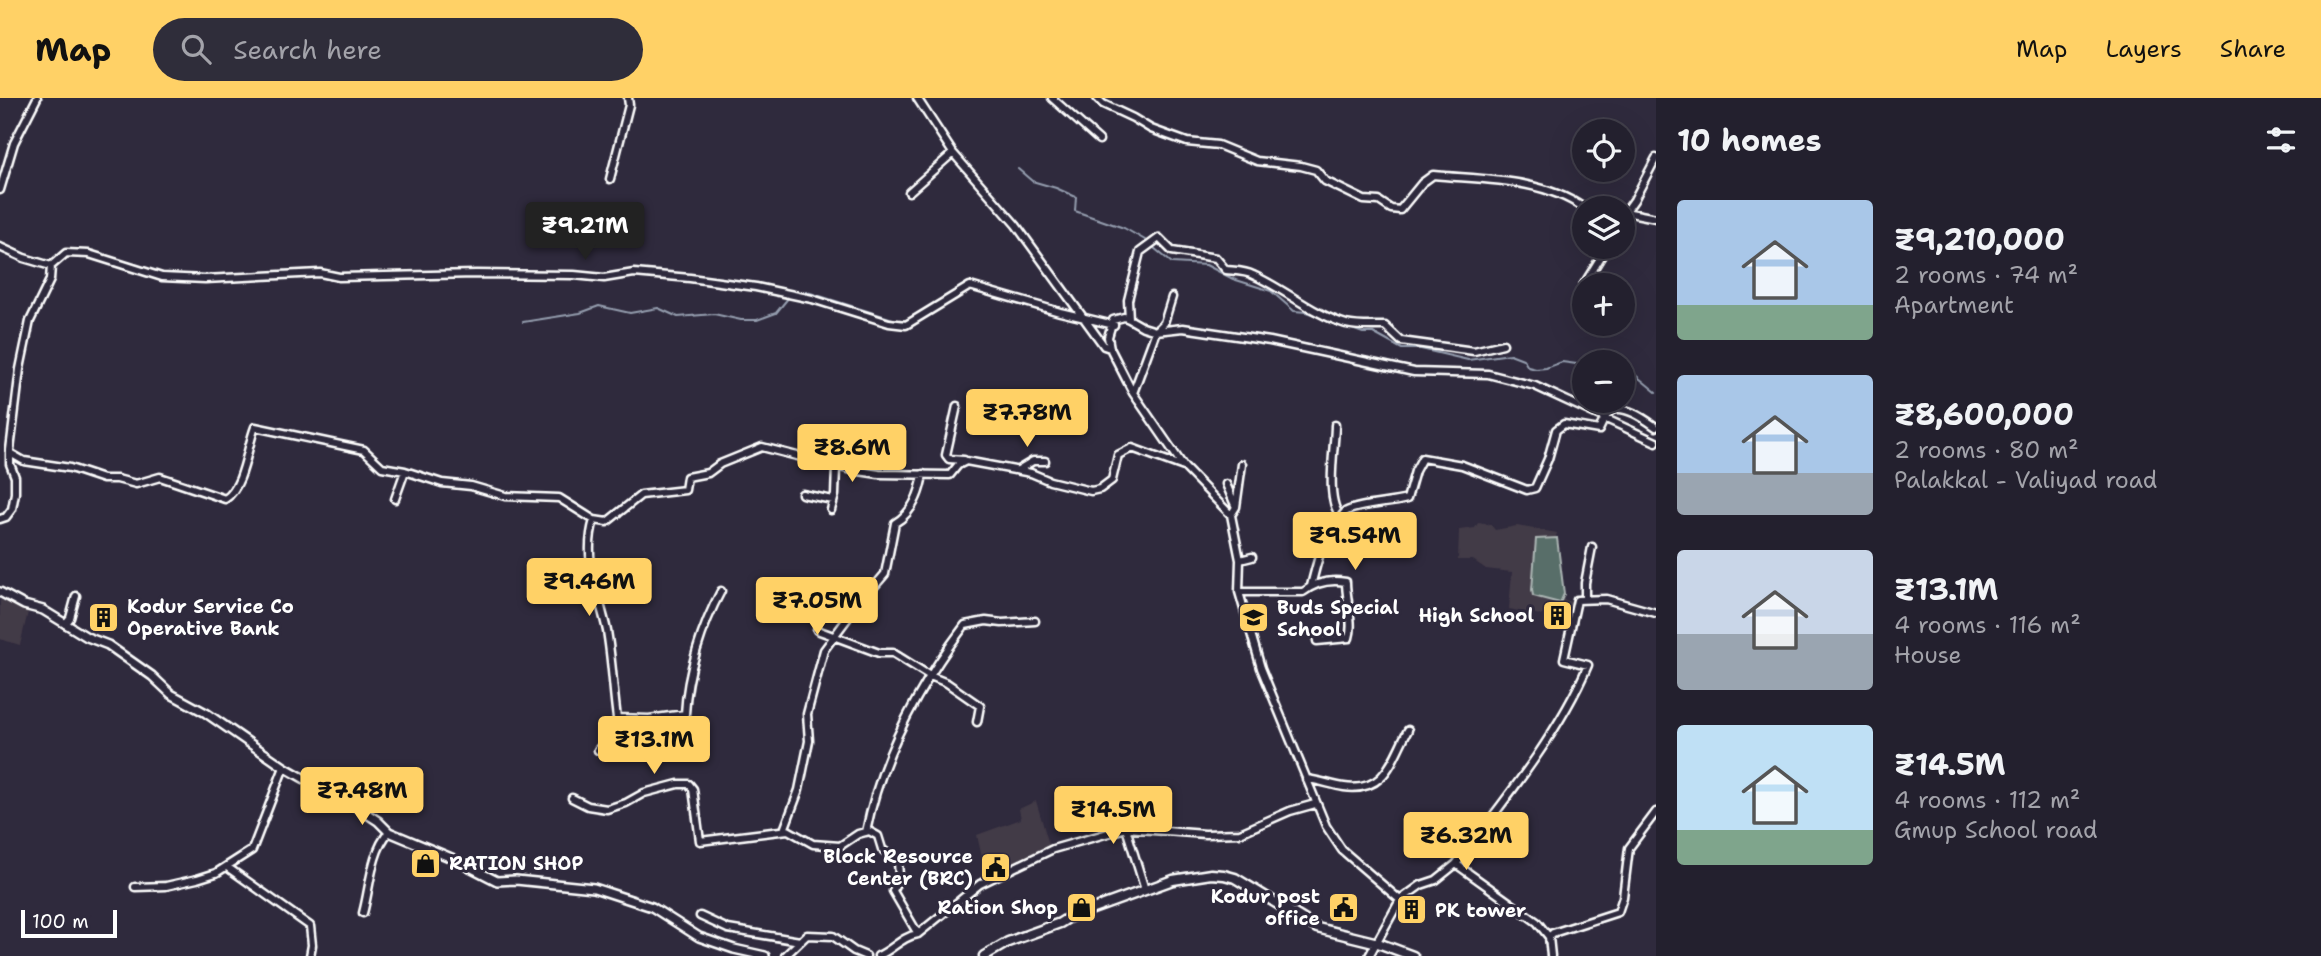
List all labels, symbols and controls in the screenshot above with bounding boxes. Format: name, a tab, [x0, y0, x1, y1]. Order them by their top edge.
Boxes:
search box	[153, 18, 643, 81]
text: Map	[35, 27, 111, 72]
icon: search	[177, 30, 215, 68]
text: Search here	[233, 32, 382, 67]
text: Map	[2016, 33, 2067, 65]
text: Layers	[2105, 33, 2182, 65]
text: Share	[2220, 33, 2286, 65]
map controls	[1572, 119, 1635, 413]
button: locate	[1572, 119, 1635, 182]
text: 10 homes	[1677, 120, 1822, 161]
icon: filters	[2262, 121, 2300, 159]
button: layers	[1572, 196, 1635, 259]
pin: ₹9.21M	[528, 202, 642, 262]
text: ₹9.21M	[541, 210, 629, 240]
text: ₹9,210,000	[1894, 219, 2065, 260]
icon: home	[1733, 228, 1817, 312]
text: 2 rooms · 74 m²	[1894, 260, 2078, 290]
button: +	[1572, 273, 1635, 336]
text: Apartment	[1894, 290, 2014, 320]
button: −	[1572, 350, 1635, 413]
pin: ₹7.78M	[970, 390, 1084, 449]
text: ₹8,600,000	[1894, 394, 2074, 435]
text: ₹7.78M	[982, 397, 1072, 427]
icon: home	[1733, 403, 1817, 487]
pin: ₹8.6M	[803, 424, 901, 484]
text: ₹8.6M	[813, 432, 891, 462]
text: 2 rooms · 80 m²	[1894, 435, 2079, 465]
text: Palakkal - Valiyad road	[1894, 465, 2157, 495]
pin: ₹9.54M	[1298, 512, 1412, 572]
text: ₹9.54M	[1309, 520, 1401, 550]
pin: ₹9.46M	[532, 559, 646, 618]
text: ₹9.46M	[543, 566, 635, 596]
text: ₹13.1M	[1894, 569, 1998, 610]
pin: ₹7.05M	[760, 578, 874, 637]
icon: home	[1733, 578, 1817, 662]
text: ₹7.05M	[772, 585, 862, 615]
place label: Kodur Service Co Operative Bank	[127, 594, 294, 641]
place label: Buds Special School	[1277, 595, 1399, 642]
building icon: High School	[1540, 598, 1574, 632]
building icon: Kodur Service Co Operative Bank	[87, 600, 121, 634]
school or university icon: Buds Special School	[1237, 601, 1271, 635]
place label: High School	[1418, 603, 1534, 628]
text: 4 rooms · 116 m²	[1894, 610, 2081, 640]
text: House	[1894, 640, 1962, 670]
pin: ₹13.1M	[597, 716, 711, 776]
text: ₹13.1M	[614, 724, 694, 754]
text: ₹14.5M	[1894, 744, 2006, 785]
icon: home	[1733, 753, 1817, 837]
pin: ₹7.48M	[305, 768, 419, 827]
text: ₹7.48M	[316, 775, 408, 805]
text: 4 rooms · 112 m²	[1894, 785, 2080, 815]
pin: ₹14.5M	[1056, 786, 1170, 846]
text: ₹14.5M	[1070, 794, 1156, 824]
pin: ₹6.32M	[1409, 812, 1523, 872]
text: Gmup School road	[1894, 815, 2098, 845]
text: ₹6.32M	[1420, 820, 1512, 850]
place label: Block Resource Center (BRC)	[823, 844, 973, 891]
shop icon: RATION SHOP	[409, 846, 443, 880]
public building icon: Block Resource Center (BRC)	[979, 850, 1013, 884]
place label: RATION SHOP	[449, 851, 583, 876]
place label: Kodur post office	[1211, 884, 1320, 931]
shop icon: Ration Shop	[1064, 890, 1098, 924]
public building icon: Kodur post office	[1326, 890, 1360, 924]
building icon: PK tower	[1395, 893, 1429, 927]
place label: Ration Shop	[938, 895, 1058, 920]
place label: PK tower	[1435, 898, 1526, 923]
scale bar	[21, 907, 117, 939]
text: 100 m	[32, 909, 89, 934]

